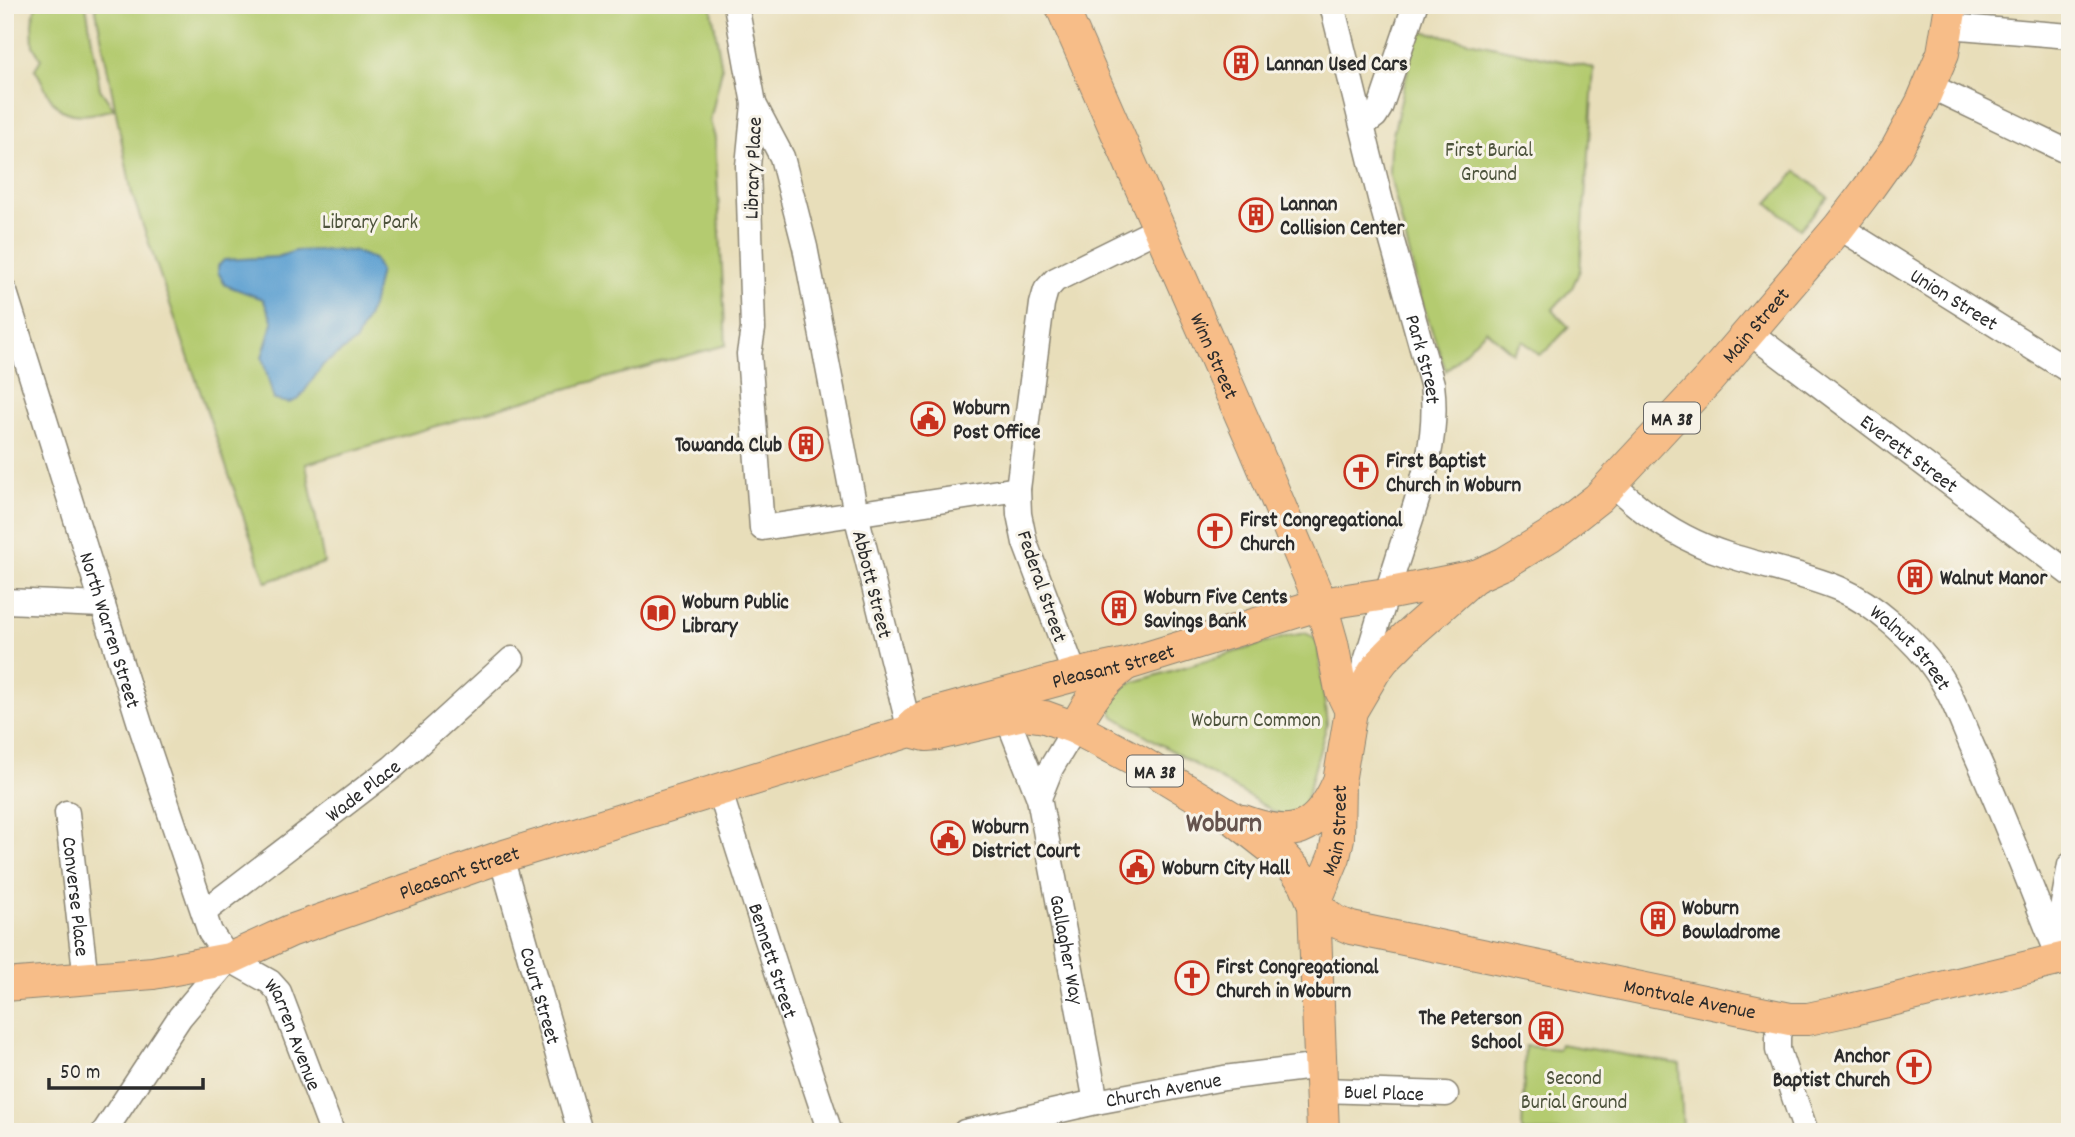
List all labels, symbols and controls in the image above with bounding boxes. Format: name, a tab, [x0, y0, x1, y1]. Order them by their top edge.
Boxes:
building icon: Lannan Used Cars	[1222, 44, 1260, 82]
place label: Lannan Used Cars	[1266, 51, 1408, 81]
street label: Library Place	[738, 116, 772, 220]
park label: First Burial Ground	[1445, 137, 1533, 191]
place label: Lannan Collision Center	[1280, 191, 1405, 245]
building icon: Lannan Collision Center	[1237, 196, 1275, 234]
park label: Library Park	[322, 209, 418, 239]
street label: Union Street	[1903, 263, 2003, 340]
street label: Main Street	[1716, 282, 1799, 371]
street label: Winn Street	[1180, 309, 1244, 405]
street label: Park Street	[1395, 312, 1446, 405]
place label: Woburn Post Office	[953, 395, 1041, 449]
public building icon: Woburn Post Office	[909, 400, 947, 438]
road number: MA 38	[1644, 402, 1700, 434]
street label: Everett Street	[1852, 409, 1963, 502]
building icon: Towanda Club	[787, 425, 825, 463]
place label: Towanda Club	[675, 432, 782, 462]
place label: First Baptist Church in Woburn	[1386, 448, 1521, 502]
church icon: First Baptist Church in Woburn	[1342, 453, 1380, 491]
place label: First Congregational Church	[1240, 507, 1404, 561]
church icon: First Congregational Church	[1196, 512, 1234, 550]
street label: Federal Street	[1007, 527, 1073, 647]
street label: Abbott Street	[842, 528, 898, 642]
street label: North Warren Street	[69, 549, 146, 713]
building icon: Walnut Manor	[1896, 558, 1934, 596]
place label: Walnut Manor	[1940, 565, 2048, 595]
place label: Woburn Five Cents Savings Bank	[1144, 584, 1288, 638]
place label: Woburn Public Library	[682, 589, 789, 643]
building icon: Woburn Five Cents Savings Bank	[1100, 589, 1138, 627]
library icon: Woburn Public Library	[639, 594, 677, 632]
street label: Walnut Street	[1862, 599, 1957, 697]
street label: Pleasant Street	[1049, 638, 1179, 699]
park label: Woburn Common	[1191, 707, 1321, 737]
street label: Wade Place	[320, 754, 409, 831]
road number: MA 38	[1127, 756, 1183, 786]
street label: Main Street	[1316, 784, 1357, 881]
district label: Woburn	[1186, 806, 1262, 846]
place label: Woburn District Court	[972, 814, 1080, 868]
public building icon: Woburn District Court	[929, 819, 967, 857]
street label: Converse Place	[52, 835, 95, 958]
street label: Pleasant Street	[396, 840, 524, 910]
public building icon: Woburn City Hall	[1118, 848, 1156, 886]
place label: Woburn City Hall	[1162, 855, 1291, 885]
street label: Gallagher Way	[1039, 892, 1090, 1008]
place label: Woburn Bowladrome	[1682, 895, 1780, 949]
street label: Bennett Street	[738, 900, 803, 1023]
building icon: Woburn Bowladrome	[1639, 900, 1677, 938]
street label: Court Street	[510, 944, 566, 1049]
place label: First Congregational Church in Woburn	[1216, 954, 1380, 1008]
church icon: First Congregational Church in Woburn	[1173, 959, 1211, 997]
street label: Warren Avenue	[256, 973, 327, 1095]
street label: Montvale Avenue	[1621, 973, 1758, 1030]
place label: The Peterson School	[1418, 1005, 1523, 1059]
building icon: The Peterson School	[1527, 1010, 1565, 1048]
place label: Anchor Baptist Church	[1773, 1043, 1891, 1097]
scale bar	[49, 1046, 203, 1090]
church icon: Anchor Baptist Church	[1895, 1048, 1933, 1086]
text: 50 m	[60, 1059, 100, 1089]
park label: Second Burial Ground	[1521, 1065, 1627, 1119]
street label: Church Avenue	[1104, 1067, 1224, 1118]
street label: Buel Place	[1343, 1079, 1424, 1111]

